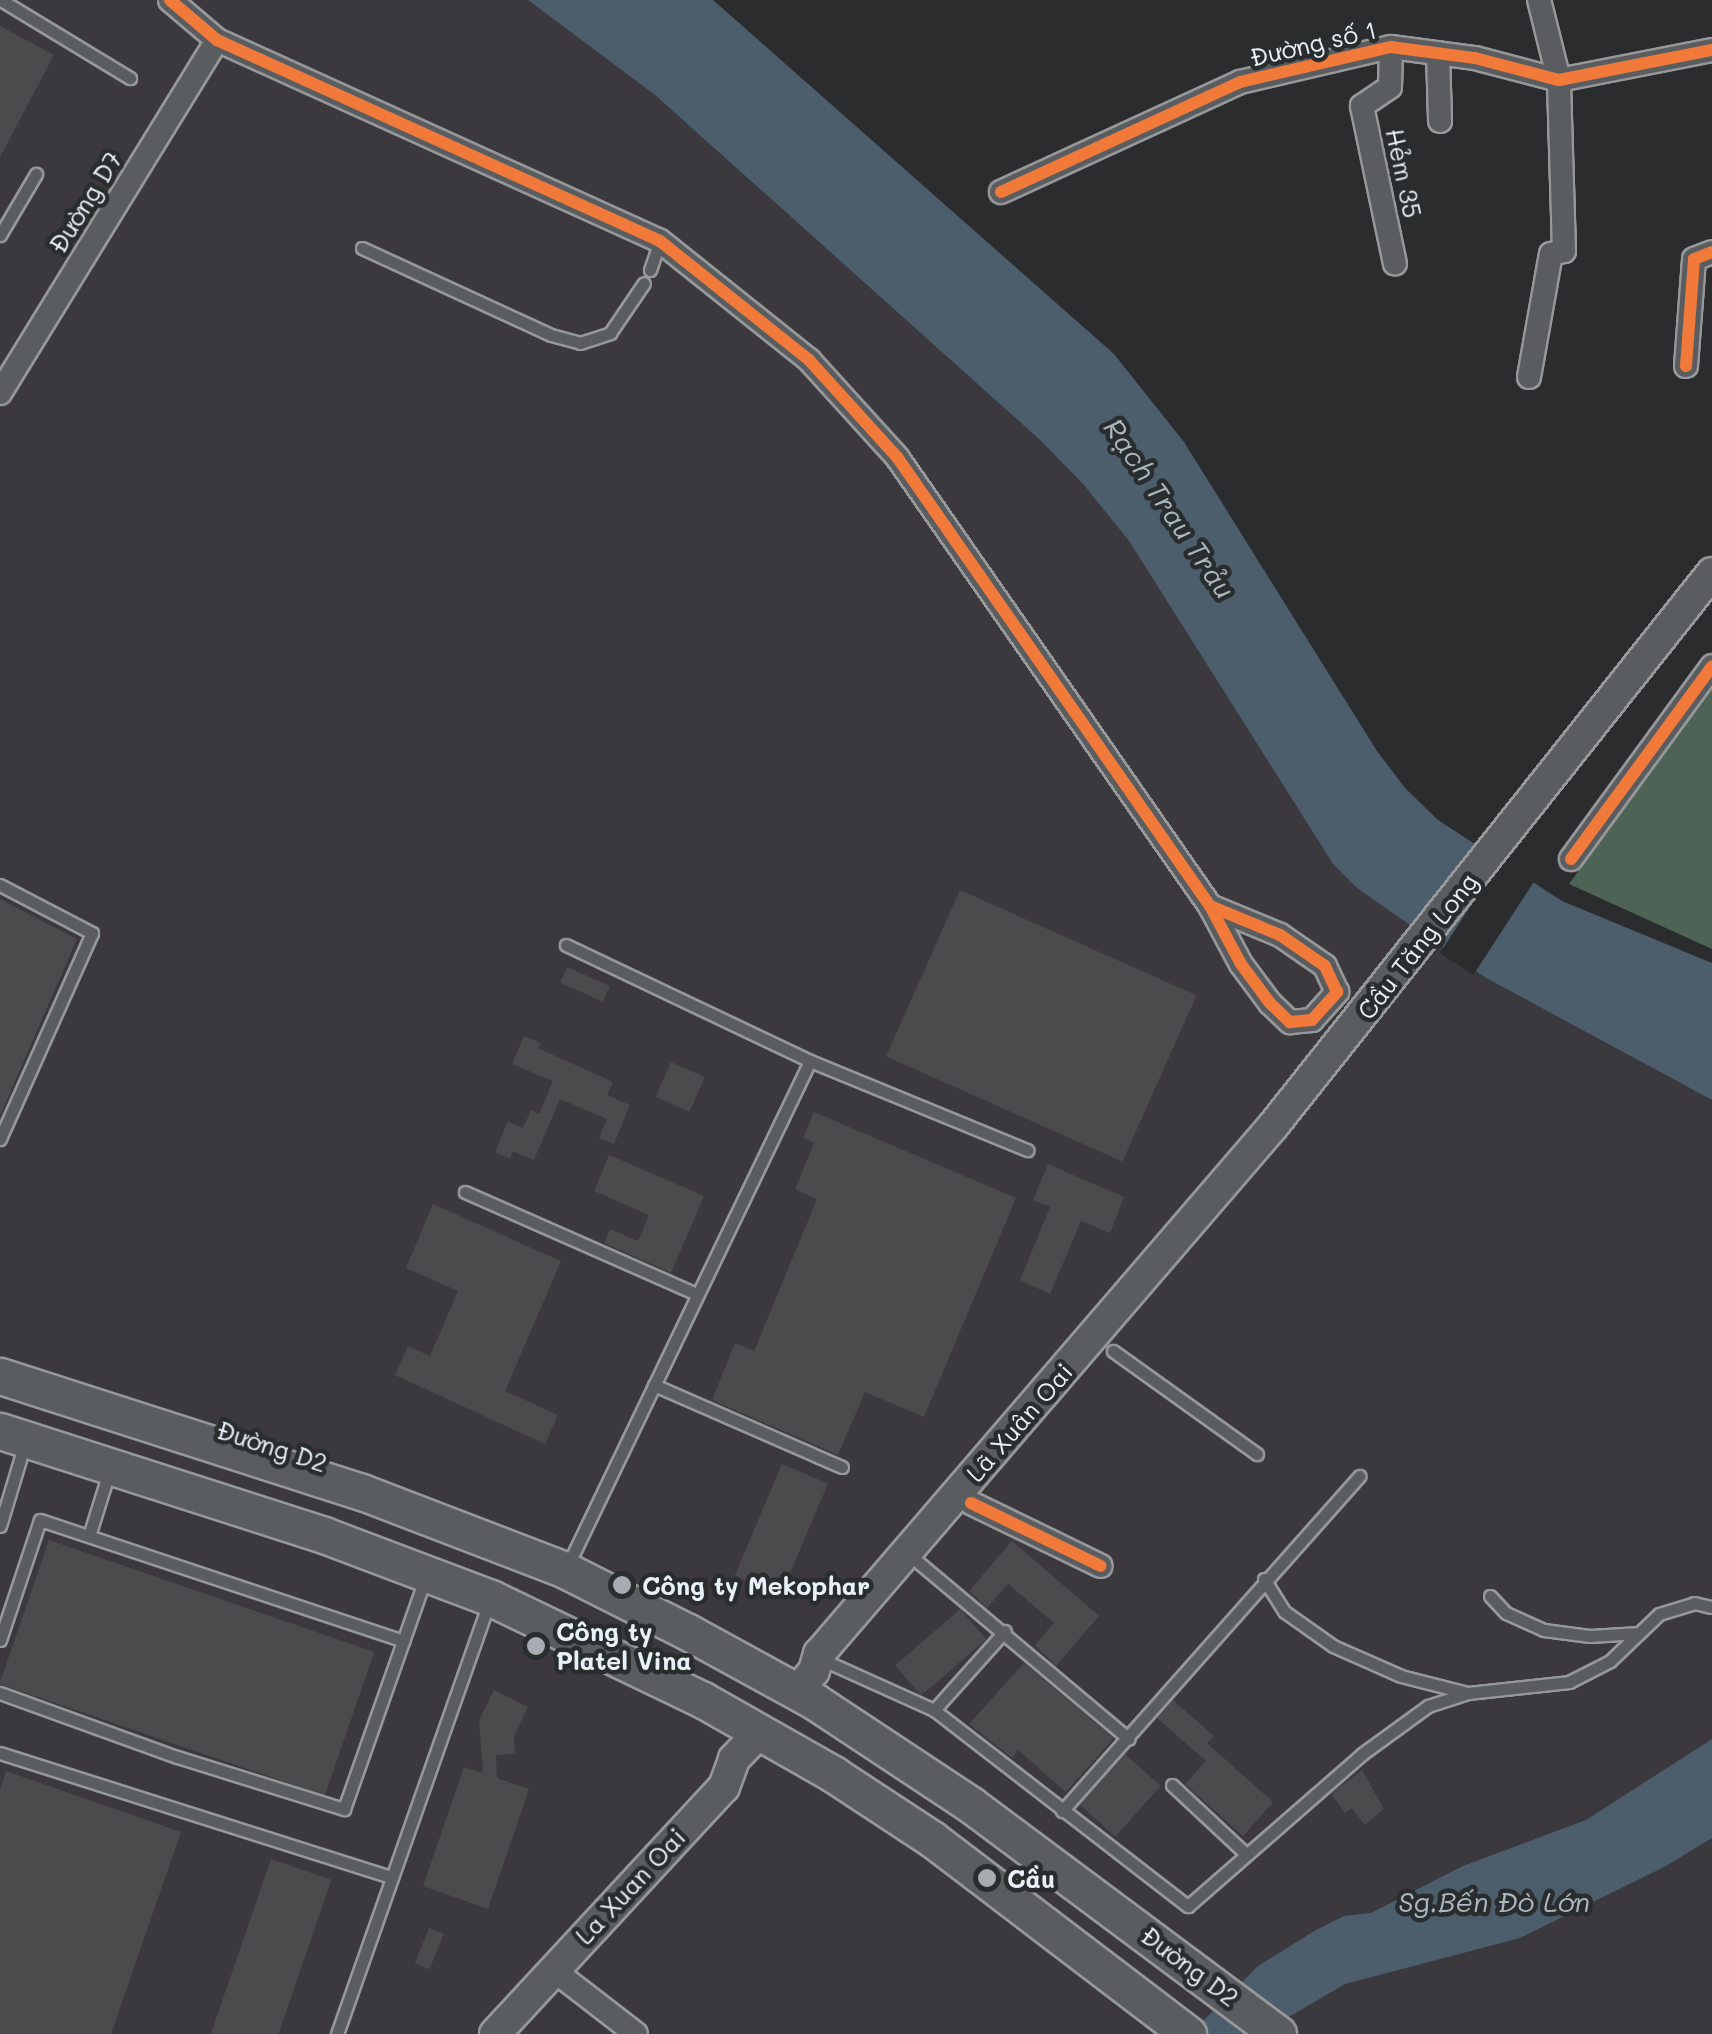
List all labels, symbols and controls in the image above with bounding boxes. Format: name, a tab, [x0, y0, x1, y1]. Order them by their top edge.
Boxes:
street label: Đường số 1	[1247, 14, 1379, 72]
street label: Hẻm 35	[1380, 126, 1428, 220]
street label: Đường D7	[42, 146, 128, 258]
water label: Rạch Trau Trảu	[1097, 411, 1243, 605]
street label: Cầu Tăng Long	[1351, 867, 1483, 1025]
street label: Lã Xuân Oai	[959, 1357, 1079, 1487]
street label: Đường D2	[213, 1414, 331, 1478]
place label: Công ty Mekophar	[642, 1570, 870, 1600]
marker: Công ty Mekophar	[611, 1574, 633, 1596]
place label: Công ty Platel Vina	[556, 1617, 692, 1676]
marker: Công ty Platel Vina	[525, 1635, 547, 1657]
street label: La Xuan Oai	[569, 1822, 691, 1950]
place label: Cầu	[1007, 1863, 1055, 1893]
marker: Cầu	[976, 1867, 998, 1889]
water label: Sg.Bến Đò Lớn	[1398, 1884, 1590, 1918]
street label: Đường D2	[1135, 1920, 1245, 2012]

